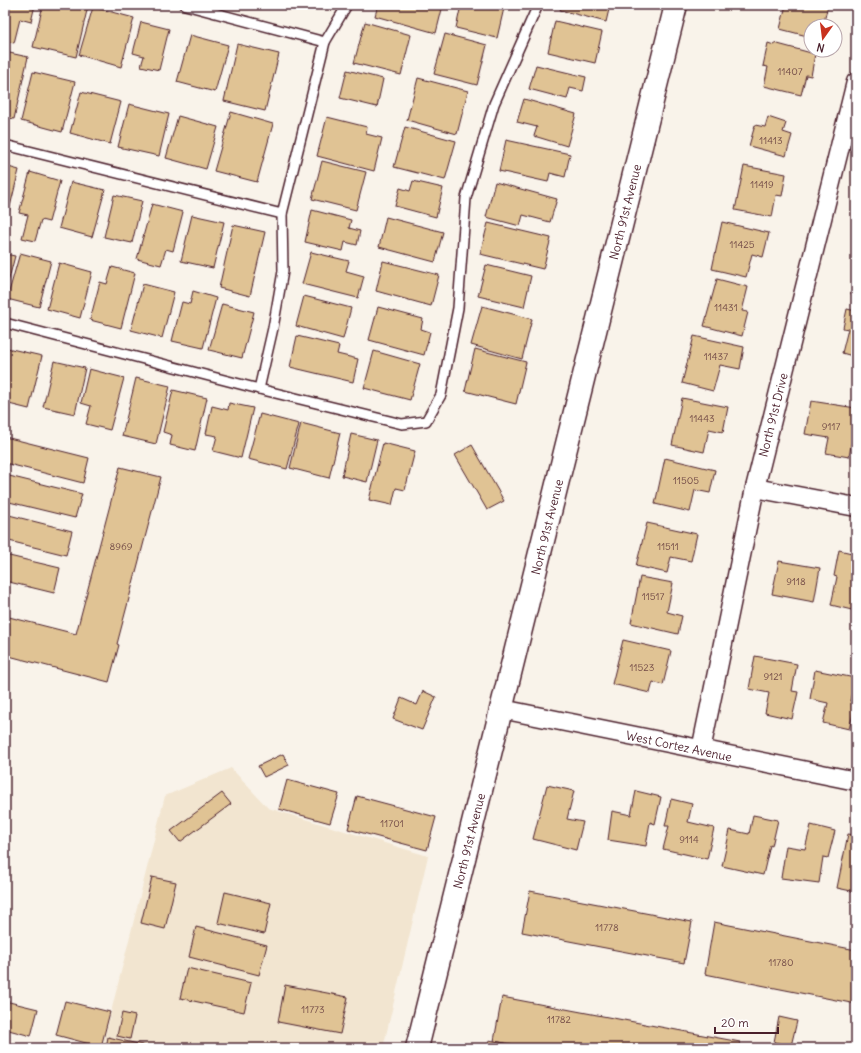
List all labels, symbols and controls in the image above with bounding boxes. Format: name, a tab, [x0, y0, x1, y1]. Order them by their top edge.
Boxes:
north arrow	[803, 18, 843, 58]
text: N	[815, 40, 826, 55]
house number: 11407	[777, 65, 803, 78]
house number: 11413	[759, 134, 783, 147]
street label: North 91st Avenue	[606, 163, 644, 261]
house number: 11419	[750, 178, 774, 191]
house number: 11425	[730, 238, 755, 251]
house number: 11431	[714, 301, 738, 314]
house number: 11437	[704, 350, 728, 363]
street label: North 91st Drive	[755, 371, 791, 459]
house number: 11443	[689, 412, 715, 425]
house number: 9117	[822, 420, 840, 433]
house number: 11505	[673, 474, 699, 487]
street label: North 91st Avenue	[528, 478, 566, 576]
house number: 8969	[109, 540, 133, 553]
house number: 11511	[657, 540, 679, 553]
house number: 9118	[786, 575, 806, 588]
house number: 11517	[642, 590, 664, 603]
house number: 11523	[630, 661, 655, 674]
house number: 9121	[763, 670, 783, 683]
street label: West Cortez Avenue	[625, 727, 733, 765]
street label: North 91st Avenue	[450, 792, 488, 890]
house number: 11701	[380, 817, 404, 830]
house number: 9114	[679, 833, 699, 846]
house number: 11778	[595, 921, 619, 934]
house number: 11780	[768, 956, 794, 969]
house number: 11773	[301, 1003, 325, 1016]
scale bar	[715, 1009, 778, 1035]
house number: 11782	[547, 1013, 572, 1026]
text: 20 m	[721, 1015, 749, 1030]

